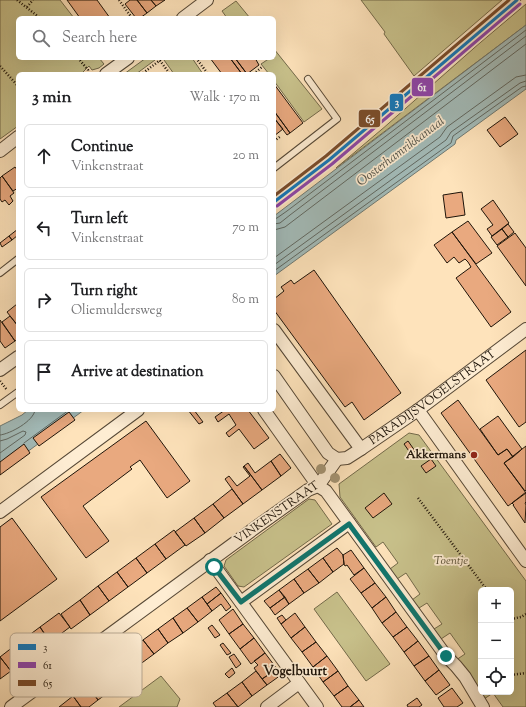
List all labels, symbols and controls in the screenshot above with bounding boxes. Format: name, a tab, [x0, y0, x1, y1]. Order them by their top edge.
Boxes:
search box	[16, 16, 276, 60]
icon: search	[30, 27, 52, 49]
text: Search here	[62, 28, 137, 49]
line badge: 61	[411, 77, 434, 97]
text: 61	[417, 80, 427, 96]
text: 3 min	[32, 86, 71, 110]
text: Walk · 170 m	[190, 89, 260, 107]
line badge: 3	[389, 93, 404, 112]
text: 3	[395, 95, 400, 111]
line badge: 65	[358, 109, 381, 128]
water label: Oosterhamrikkanaal	[353, 112, 449, 191]
text: 65	[365, 112, 375, 128]
text: Continue	[71, 137, 133, 158]
icon: ahead	[33, 145, 55, 167]
text: 20 m	[233, 147, 259, 165]
text: Vinkenstraat	[71, 158, 143, 176]
text: Turn left	[71, 209, 128, 230]
icon: left	[33, 217, 55, 239]
text: 70 m	[232, 219, 259, 237]
text: Vinkenstraat	[71, 230, 143, 248]
text: Turn right	[71, 281, 137, 302]
icon: right	[33, 289, 55, 311]
text: 80 m	[232, 291, 259, 309]
text: Oliemuldersweg	[71, 302, 162, 320]
street label: PARADIJSVOGELSTRAAT	[366, 345, 500, 450]
icon: arrive	[33, 361, 55, 383]
text: Arrive at destination	[71, 362, 204, 383]
place label: Akkermans	[405, 446, 466, 464]
marker: Akkermans	[469, 450, 479, 460]
street label: VINKENSTRAAT	[231, 477, 323, 549]
park label: Toentje	[434, 552, 468, 570]
route start	[205, 558, 223, 576]
map controls	[478, 587, 514, 695]
button: +	[478, 587, 514, 623]
button: −	[478, 623, 514, 659]
legend	[10, 633, 142, 697]
text: 3	[43, 640, 47, 656]
route end	[437, 647, 455, 665]
text: 61	[43, 658, 52, 674]
button: locate	[478, 659, 514, 695]
district label: Vogelbuurt	[263, 663, 327, 681]
text: 65	[43, 676, 52, 692]

